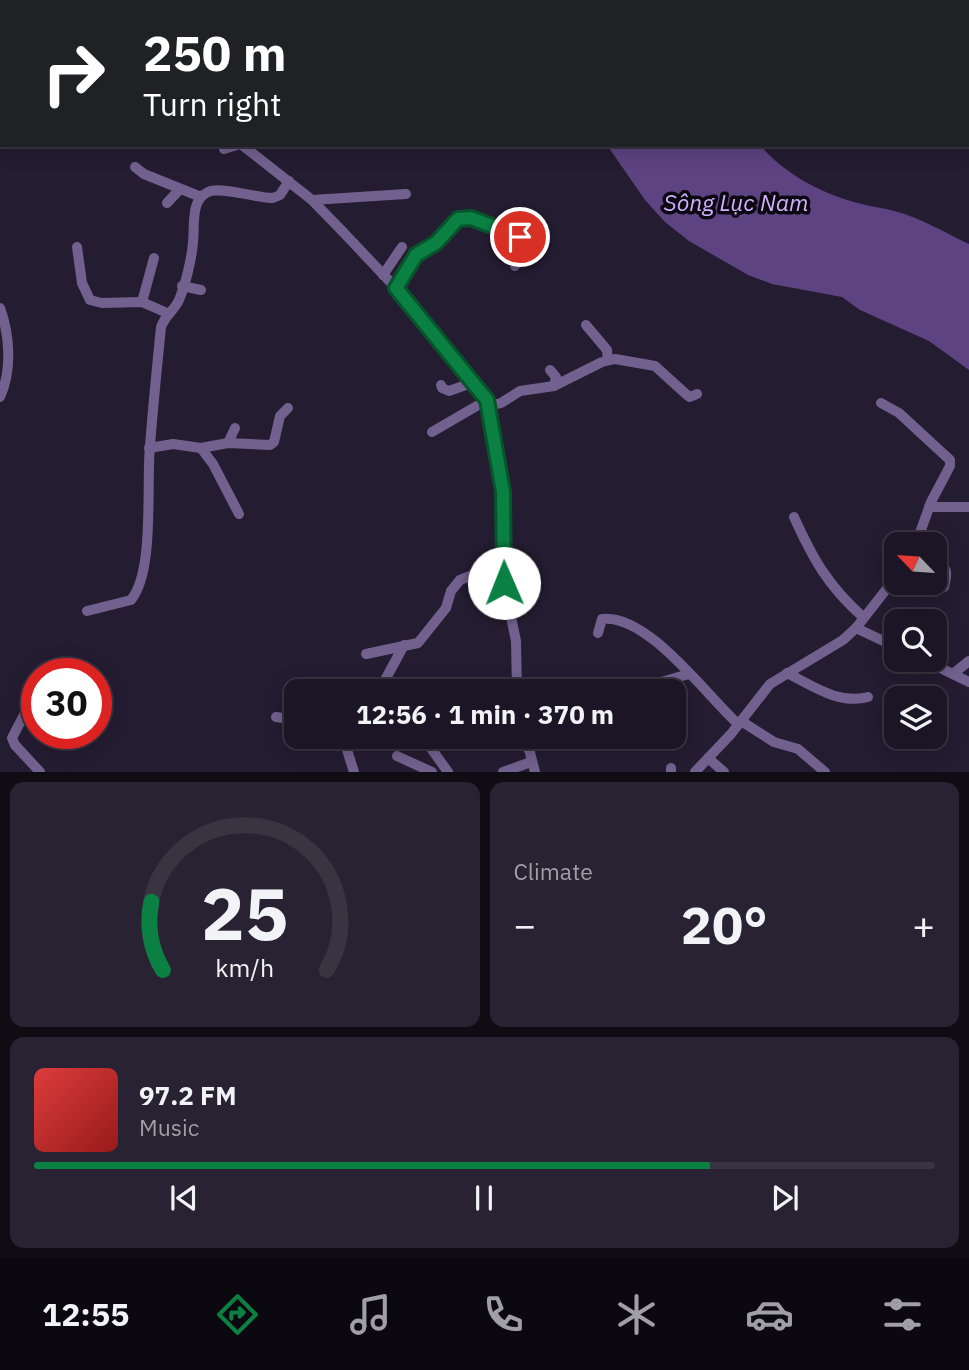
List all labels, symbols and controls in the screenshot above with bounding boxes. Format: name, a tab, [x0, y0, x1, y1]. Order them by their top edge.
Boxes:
text: 250 m	[143, 21, 287, 84]
icon: right	[28, 28, 119, 119]
text: Turn right	[143, 83, 281, 125]
water label: Sông Lục Nam	[663, 187, 809, 217]
pin	[490, 207, 550, 267]
icon: arrive	[501, 218, 539, 256]
north arrow	[884, 532, 947, 595]
map controls	[884, 532, 947, 749]
position arrow	[467, 546, 541, 620]
button: search	[884, 609, 947, 672]
speed limit sign: 30	[21, 658, 112, 749]
button: layers	[884, 686, 947, 749]
text: 12:56 · 1 min · 370 m	[356, 697, 614, 731]
text: Climate	[514, 856, 593, 886]
text: 25	[201, 866, 288, 961]
text: 20°	[681, 891, 768, 958]
text: −	[514, 900, 536, 949]
text: +	[912, 900, 935, 949]
text: km/h	[215, 951, 274, 984]
text: 97.2 FM	[139, 1078, 237, 1112]
text: Music	[139, 1112, 199, 1142]
icon: previous	[165, 1179, 203, 1217]
icon: pause	[465, 1179, 503, 1217]
icon: next	[766, 1179, 804, 1217]
icon: directions	[213, 1290, 262, 1339]
icon: music	[346, 1290, 395, 1339]
icon: phone	[479, 1290, 528, 1339]
icon: climate	[612, 1290, 661, 1339]
icon: car	[745, 1290, 794, 1339]
icon: filters	[878, 1290, 927, 1339]
text: 12:55	[42, 1293, 129, 1335]

